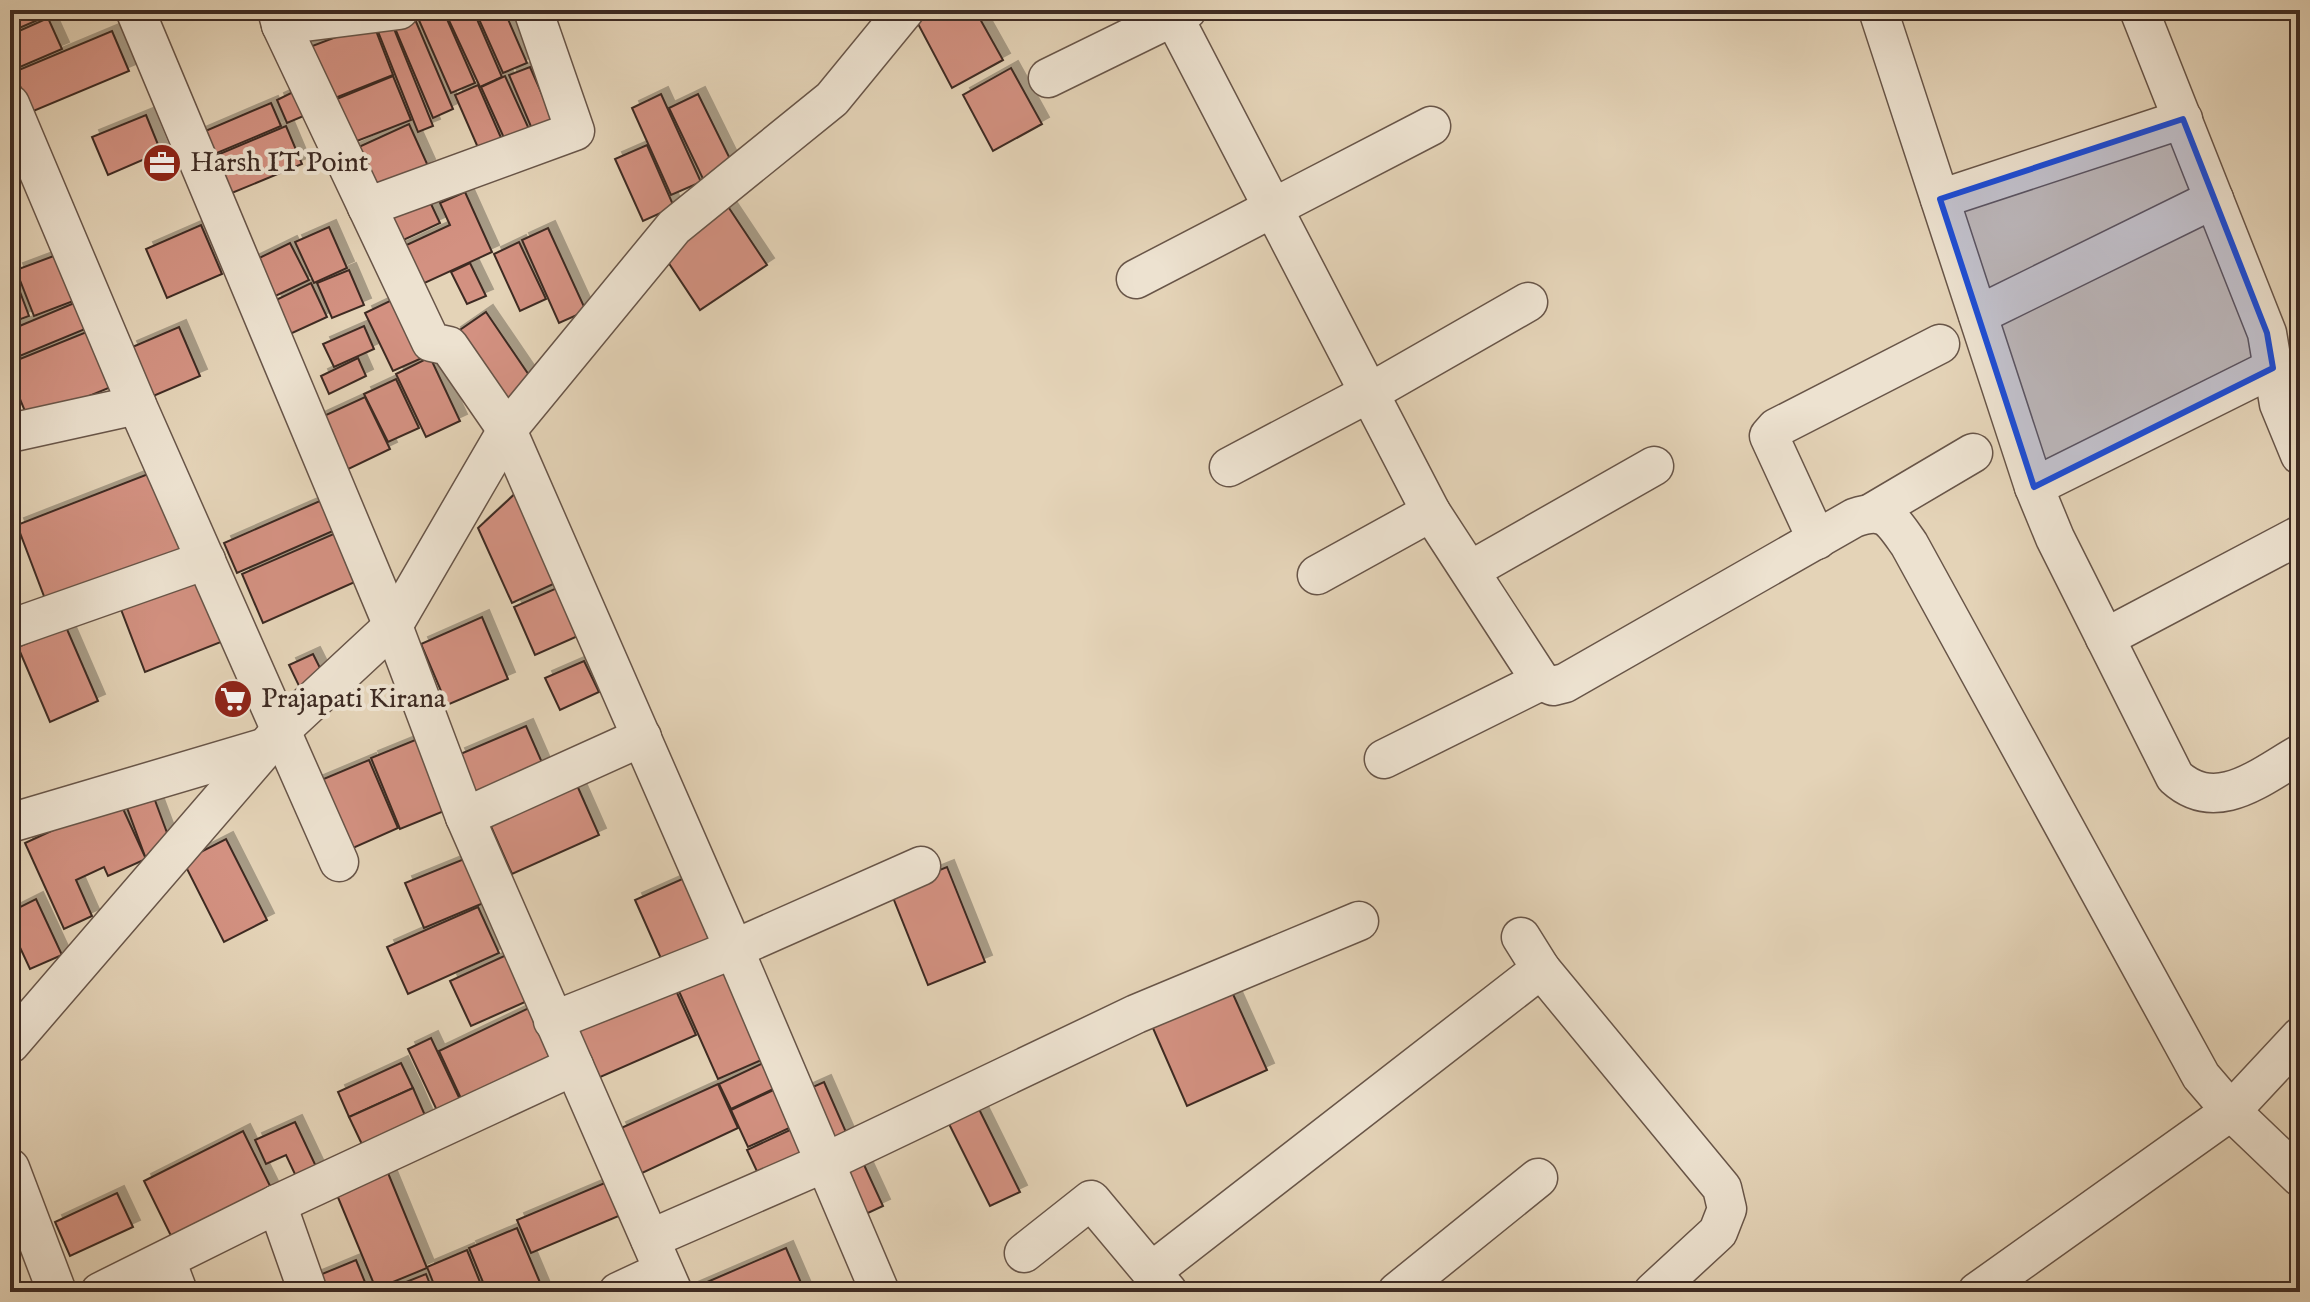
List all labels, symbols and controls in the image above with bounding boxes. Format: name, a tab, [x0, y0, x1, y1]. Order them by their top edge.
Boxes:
office icon: Harsh IT Point	[141, 142, 183, 184]
place label: Harsh IT Point	[190, 146, 369, 181]
supermarket icon: Prajapati Kirana	[212, 678, 254, 720]
place label: Prajapati Kirana	[261, 682, 447, 717]

